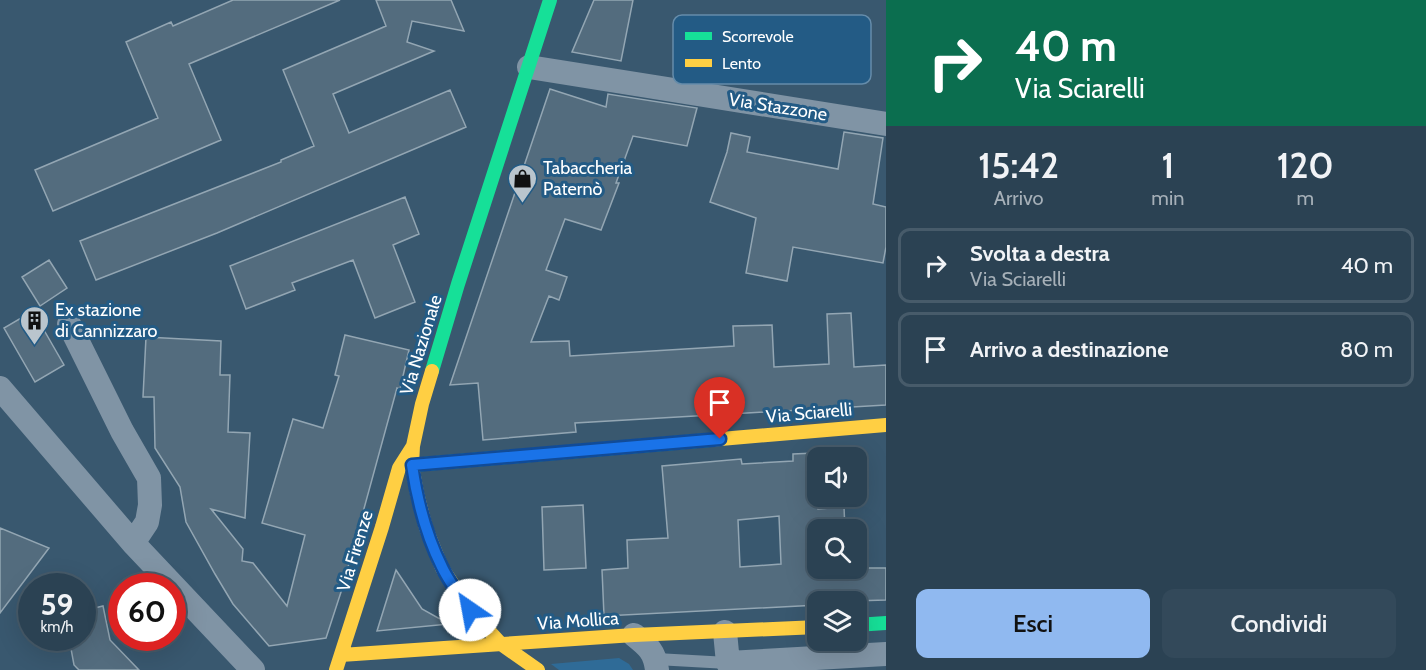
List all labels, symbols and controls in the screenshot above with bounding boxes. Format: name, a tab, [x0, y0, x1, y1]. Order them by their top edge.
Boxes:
legend	[673, 15, 871, 84]
text: 40 m	[1015, 20, 1117, 72]
icon: right	[916, 24, 994, 102]
text: Scorrevole	[722, 27, 794, 46]
text: Lento	[722, 54, 761, 73]
text: Via Sciarelli	[1015, 72, 1145, 105]
street label: Via Stazzone	[727, 88, 829, 126]
text: 15:42	[978, 143, 1059, 187]
text: 1	[1161, 143, 1174, 187]
text: 120	[1277, 143, 1334, 187]
place label: Tabaccheria Paternò	[543, 157, 632, 200]
shop icon: Tabaccheria Paternò	[506, 162, 538, 204]
text: Arrivo	[994, 186, 1044, 210]
text: min	[1151, 186, 1184, 210]
text: m	[1296, 186, 1314, 210]
text: Svolta a destra	[970, 240, 1110, 267]
icon: right	[919, 249, 952, 282]
text: 40 m	[1341, 252, 1393, 279]
text: Via Sciarelli	[970, 267, 1066, 291]
street label: Via Nazionale	[395, 292, 447, 398]
place label: Ex stazione di Cannizzaro	[55, 299, 158, 342]
building icon: Ex stazione di Cannizzaro	[18, 304, 50, 346]
icon: arrive	[919, 333, 952, 366]
text: Arrivo a destinazione	[970, 336, 1168, 363]
text: 80 m	[1340, 336, 1393, 363]
pin	[694, 377, 745, 439]
icon: arrive	[703, 386, 736, 419]
street label: Via Sciarelli	[765, 398, 853, 428]
map controls	[807, 447, 867, 651]
button: sound	[807, 447, 867, 507]
street label: Via Firenze	[332, 508, 378, 594]
button: search	[807, 519, 867, 579]
speed limit sign: 60	[108, 573, 186, 651]
position arrow	[438, 578, 502, 642]
text: 59	[41, 586, 73, 623]
button: Esci	[916, 589, 1150, 658]
button: Condividi	[1162, 589, 1396, 658]
button: layers	[807, 591, 867, 651]
street label: Via Mollica	[536, 607, 620, 635]
text: km/h	[41, 618, 73, 636]

